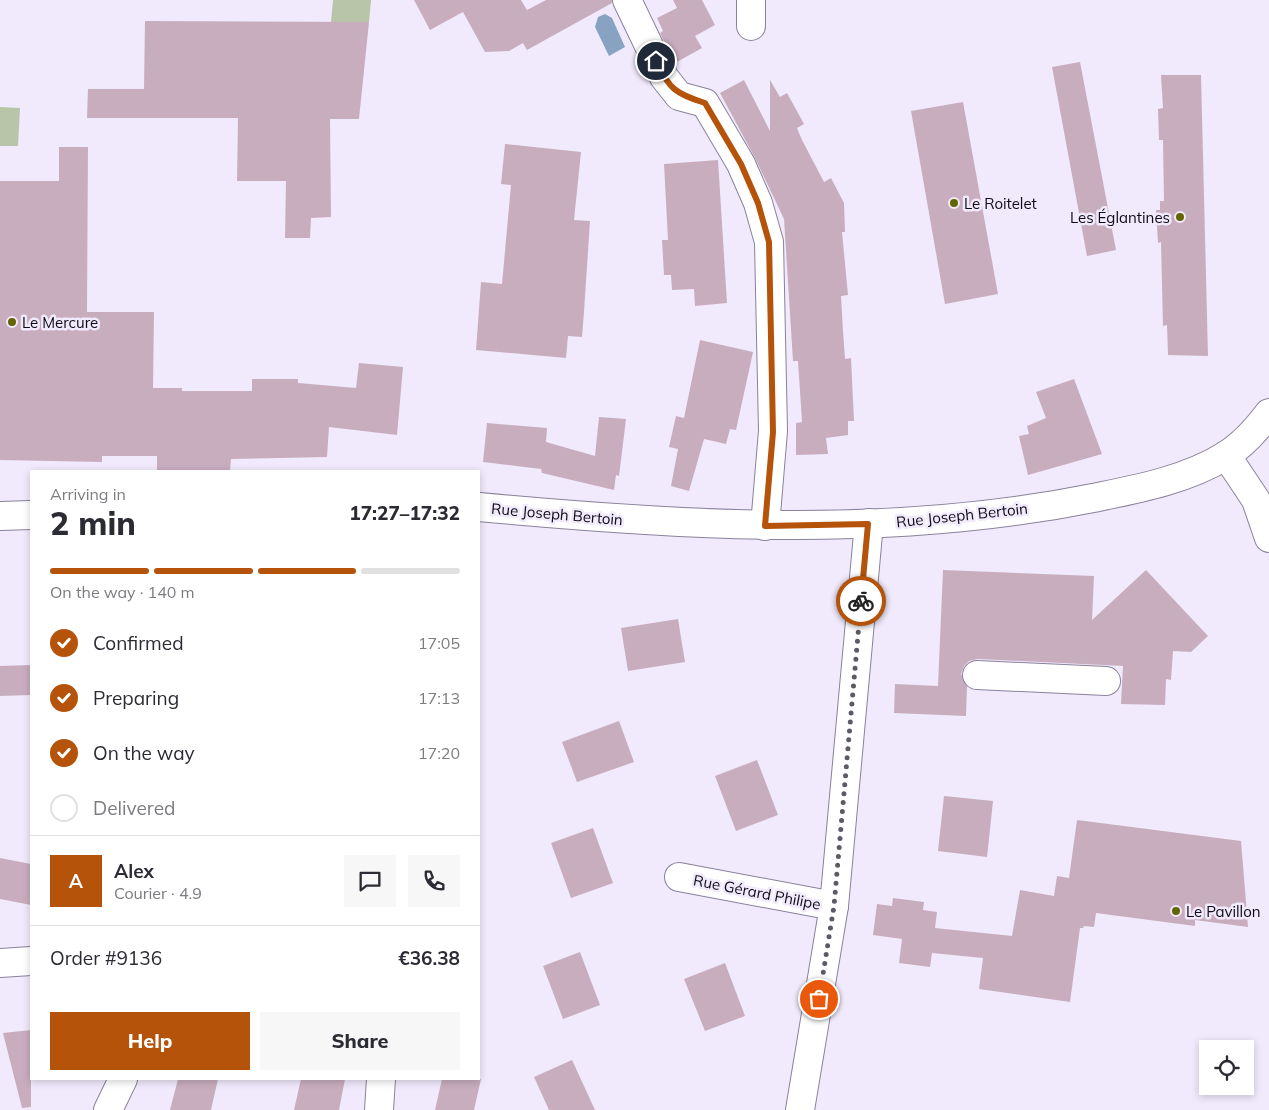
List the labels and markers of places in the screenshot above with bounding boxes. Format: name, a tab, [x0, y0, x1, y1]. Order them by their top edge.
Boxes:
pin	[635, 40, 677, 82]
place label: Le Roitelet	[964, 194, 1037, 213]
marker: Le Roitelet	[948, 197, 960, 209]
place label: Les Églantines	[1070, 208, 1170, 227]
marker: Les Églantines	[1174, 211, 1186, 223]
place label: Le Mercure	[22, 313, 98, 332]
marker: Le Mercure	[6, 316, 18, 328]
place label: Le Pavillon	[1186, 902, 1261, 921]
marker: Le Pavillon	[1170, 905, 1182, 917]
pin	[798, 978, 840, 1020]

